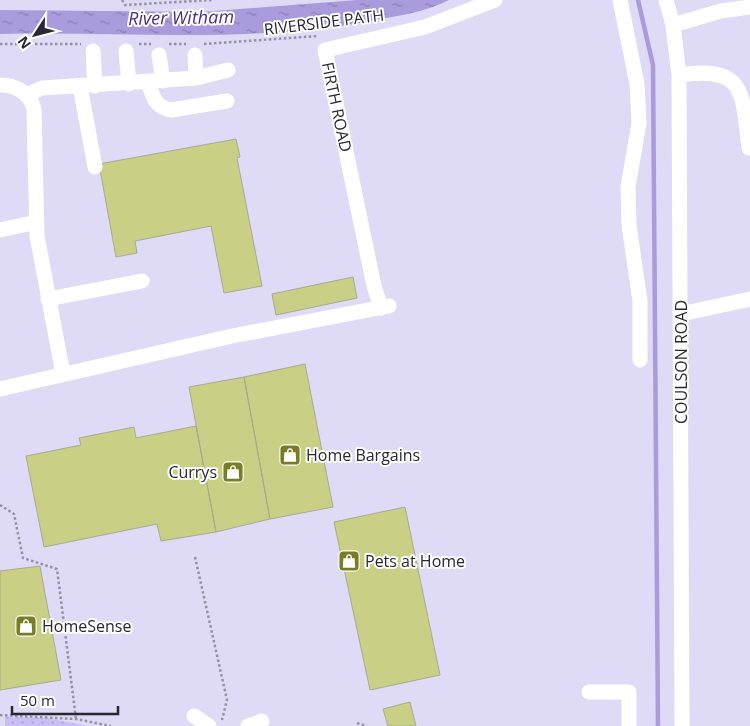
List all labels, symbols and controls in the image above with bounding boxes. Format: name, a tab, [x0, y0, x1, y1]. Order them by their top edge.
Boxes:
water label: River Witham	[128, 4, 234, 30]
street label: RIVERSIDE PATH	[263, 4, 385, 40]
north arrow	[10, 10, 60, 60]
text: N	[13, 33, 35, 53]
street label: FIRTH ROAD	[317, 60, 357, 154]
street label: COULSON ROAD	[670, 300, 692, 424]
shop icon: Home Bargains	[278, 443, 302, 467]
place label: Home Bargains	[306, 444, 420, 466]
shop icon: Currys	[221, 460, 245, 484]
place label: Currys	[168, 461, 217, 483]
shop icon: Pets at Home	[337, 549, 361, 573]
place label: Pets at Home	[365, 550, 465, 572]
shop icon: HomeSense	[14, 614, 38, 638]
place label: HomeSense	[42, 615, 131, 637]
scale bar	[12, 684, 119, 716]
text: 50 m	[20, 690, 55, 710]

